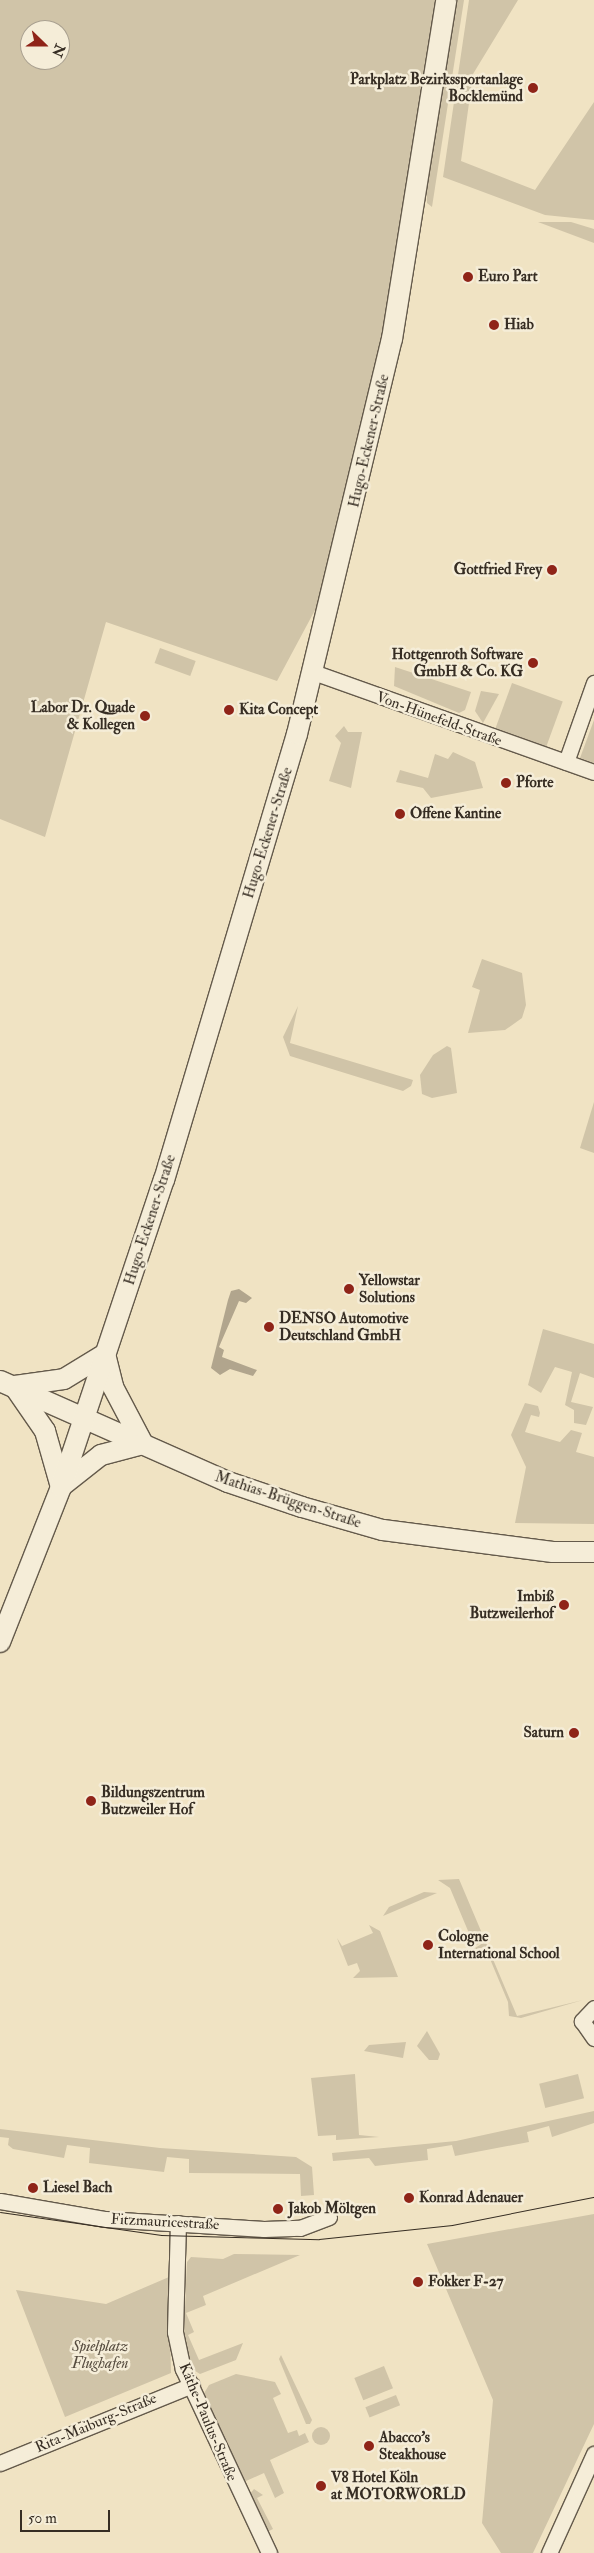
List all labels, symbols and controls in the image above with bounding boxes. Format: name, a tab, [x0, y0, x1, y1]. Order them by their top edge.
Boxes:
north arrow	[20, 20, 70, 70]
text: N	[48, 41, 69, 59]
place label: Parkplatz Bezirkssportanlage Bocklemünd	[350, 70, 523, 105]
marker: Parkplatz Bezirkssportanlage Bocklemünd	[527, 82, 539, 94]
place label: Euro Part	[478, 268, 538, 286]
marker: Euro Part	[462, 271, 474, 283]
place label: Hiab	[504, 316, 534, 334]
marker: Hiab	[488, 319, 500, 331]
street label: Hugo-Eckener-Straße	[345, 373, 393, 509]
place label: Gottfried Frey	[454, 561, 542, 579]
marker: Gottfried Frey	[546, 564, 558, 576]
place label: Hottgenroth Software GmbH & Co. KG	[391, 645, 523, 680]
marker: Hottgenroth Software GmbH & Co. KG	[527, 657, 539, 669]
street label: Von-Hünefeld-Straße	[374, 688, 504, 750]
place label: Labor Dr. Quade & Kollegen	[31, 698, 135, 733]
place label: Kita Concept	[239, 701, 318, 719]
marker: Kita Concept	[223, 704, 235, 716]
marker: Labor Dr. Quade & Kollegen	[139, 710, 151, 722]
street label: Hugo-Eckener-Straße	[239, 765, 297, 901]
place label: Pforte	[516, 774, 553, 792]
marker: Pforte	[500, 777, 512, 789]
place label: Offene Kantine	[410, 805, 501, 823]
marker: Offene Kantine	[394, 808, 406, 820]
street label: Hugo-Eckener-Straße	[120, 1152, 180, 1288]
place label: Yellowstar Solutions	[359, 1271, 420, 1306]
marker: Yellowstar Solutions	[343, 1283, 355, 1295]
place label: DENSO Automotive Deutschland GmbH	[279, 1309, 408, 1344]
marker: DENSO Automotive Deutschland GmbH	[263, 1321, 275, 1333]
street label: Mathias-Brüggen-Straße	[213, 1468, 363, 1532]
place label: Imbiß Butzweilerhof	[469, 1587, 554, 1622]
marker: Imbiß Butzweilerhof	[558, 1599, 570, 1611]
place label: Saturn	[524, 1724, 564, 1742]
marker: Saturn	[568, 1727, 580, 1739]
place label: Bildungszentrum Butzweiler Hof	[101, 1783, 205, 1818]
marker: Bildungszentrum Butzweiler Hof	[85, 1795, 97, 1807]
place label: Cologne International School	[438, 1927, 560, 1962]
marker: Cologne International School	[422, 1939, 434, 1951]
place label: Liesel Bach	[43, 2179, 112, 2197]
marker: Liesel Bach	[27, 2182, 39, 2194]
place label: Konrad Adenauer	[419, 2189, 523, 2207]
marker: Konrad Adenauer	[403, 2192, 415, 2204]
place label: Jakob Möltgen	[288, 2200, 376, 2218]
marker: Jakob Möltgen	[272, 2203, 284, 2215]
street label: Fitzmauricestraße	[110, 2210, 220, 2234]
place label: Fokker F-27	[428, 2273, 503, 2291]
marker: Fokker F-27	[412, 2276, 424, 2288]
park label: Spielplatz Flughafen	[72, 2337, 128, 2372]
street label: Käthe-Paulus-Straße	[175, 2360, 241, 2484]
street label: Rita-Maiburg-Straße	[33, 2389, 159, 2457]
place label: Abacco's Steakhouse	[379, 2428, 446, 2463]
marker: Abacco's Steakhouse	[363, 2440, 375, 2452]
place label: V8 Hotel Köln at MOTORWORLD	[331, 2468, 466, 2503]
marker: V8 Hotel Köln at MOTORWORLD	[315, 2480, 327, 2492]
scale bar	[22, 2500, 112, 2532]
text: 50 m	[28, 2509, 57, 2528]

